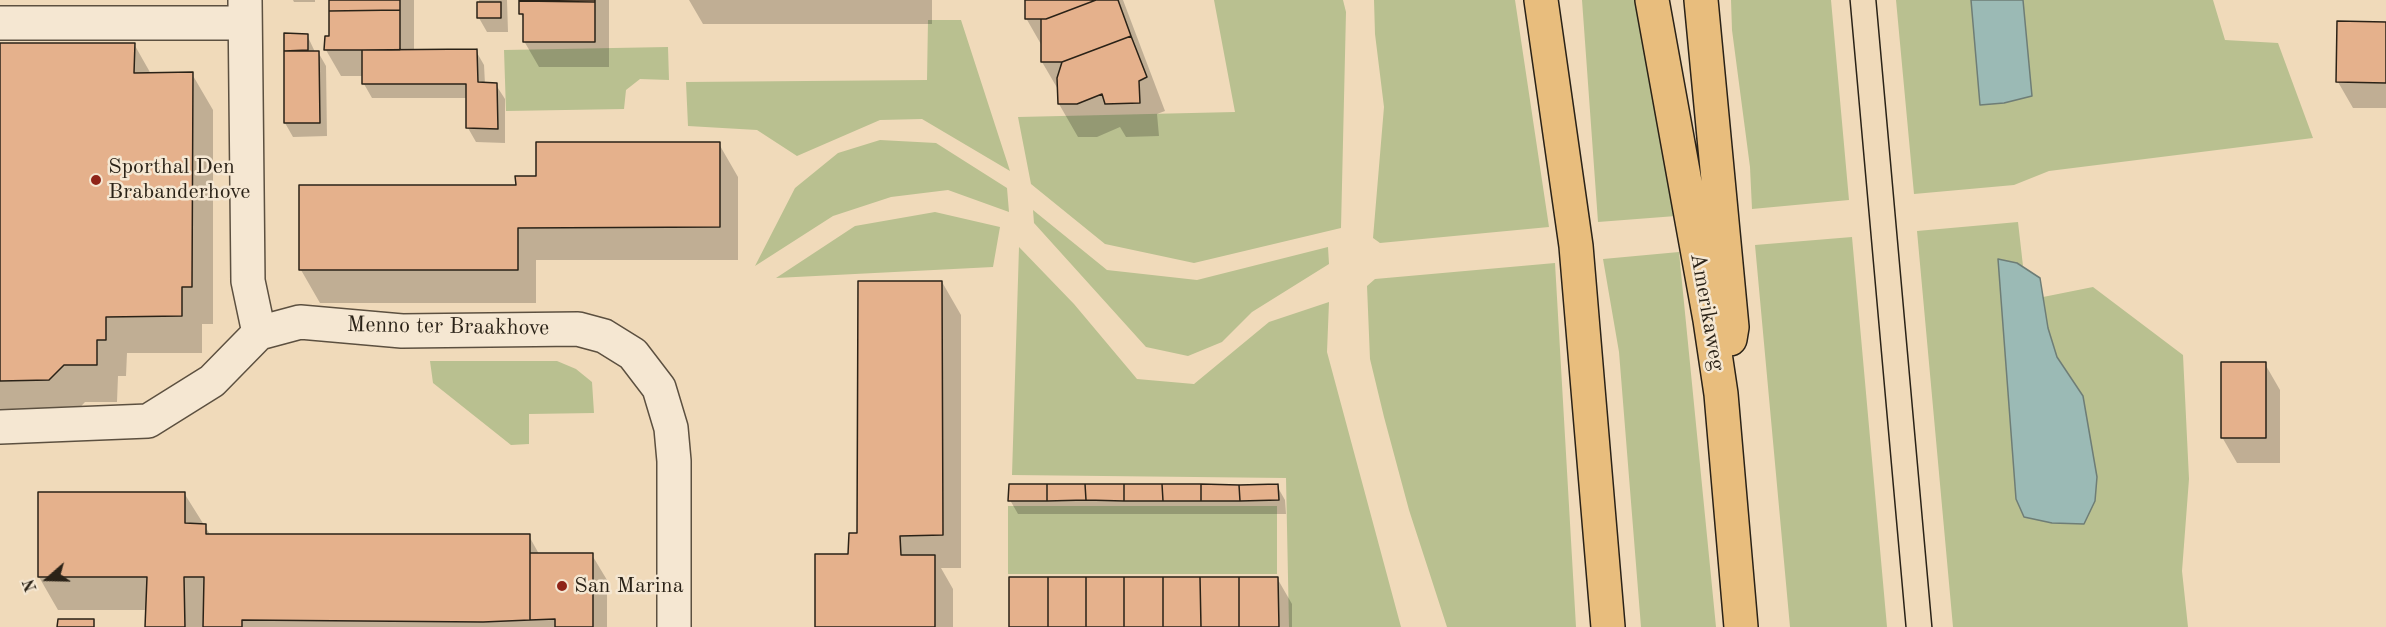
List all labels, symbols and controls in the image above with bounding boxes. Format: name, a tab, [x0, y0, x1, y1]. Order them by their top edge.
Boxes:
place label: Sporthal Den Brabanderhove	[108, 154, 250, 206]
marker: Sporthal Den Brabanderhove	[89, 173, 103, 187]
street label: Amerikaweg	[1684, 251, 1730, 373]
street label: Menno ter Braakhove	[347, 312, 549, 342]
north arrow	[18, 549, 78, 609]
place label: San Marina	[574, 573, 684, 599]
text: N	[21, 577, 41, 594]
marker: San Marina	[555, 579, 569, 593]

